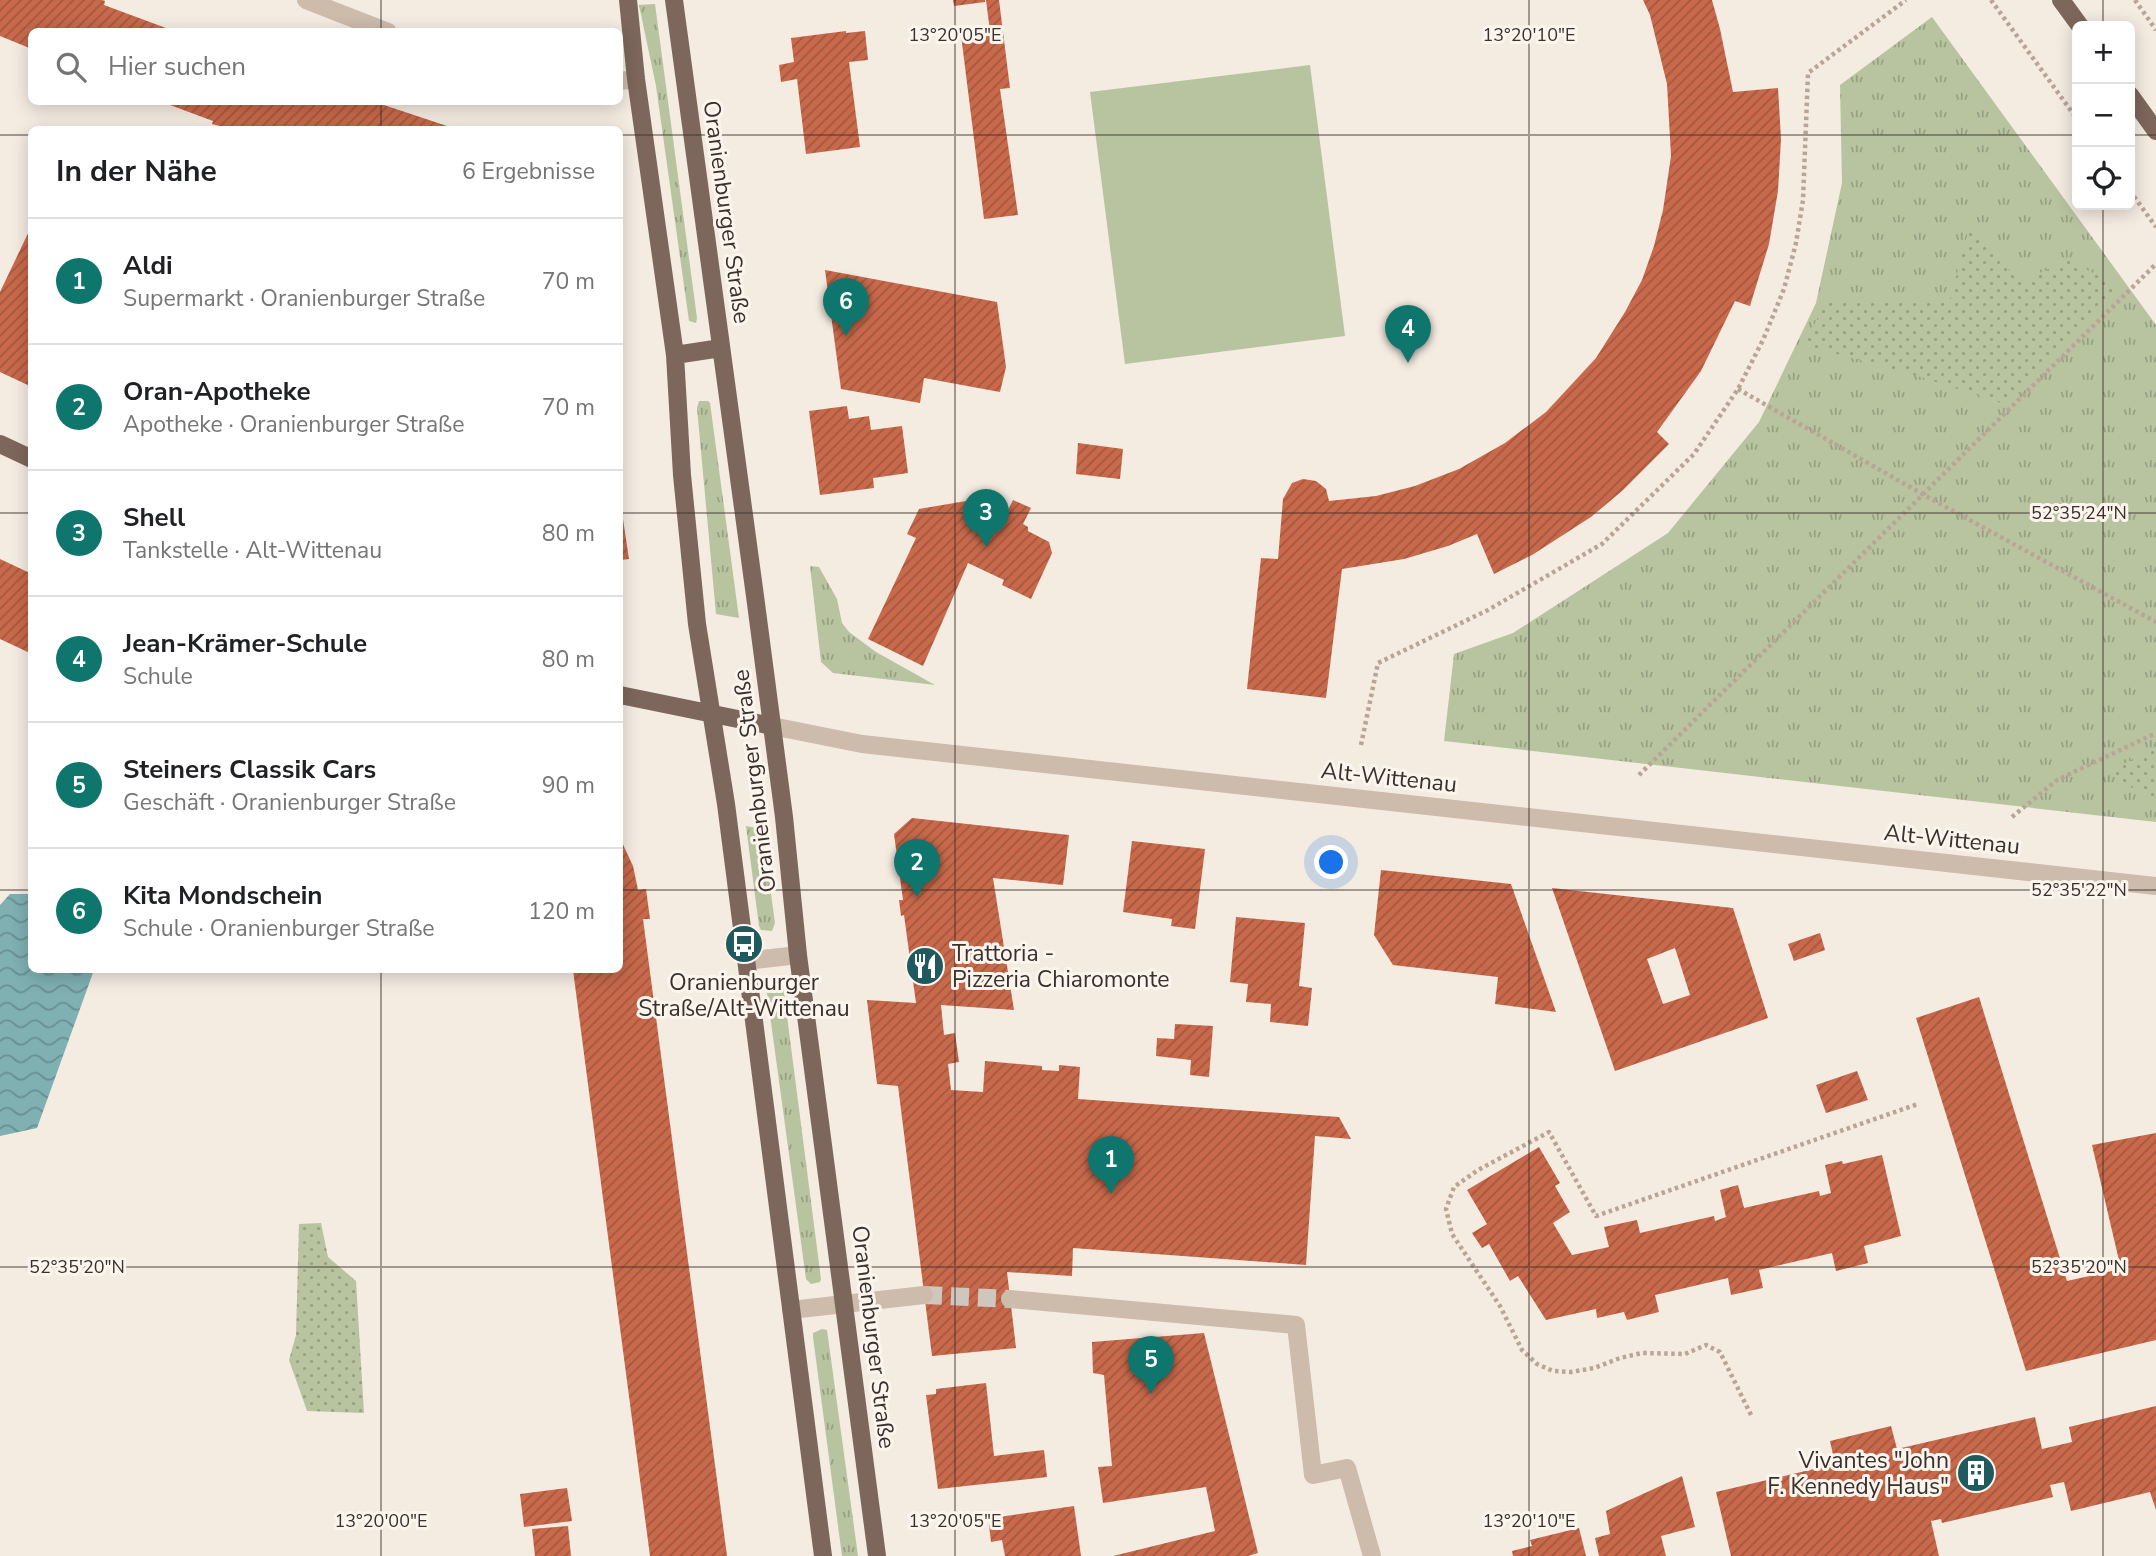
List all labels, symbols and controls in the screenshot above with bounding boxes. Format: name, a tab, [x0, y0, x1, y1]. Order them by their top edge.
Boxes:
map controls	[2072, 21, 2135, 210]
button: +	[2072, 21, 2135, 84]
text: 13°20'05"E	[909, 23, 1002, 47]
text: 13°20'10"E	[1483, 23, 1576, 47]
search box	[28, 28, 623, 105]
icon: search	[52, 48, 90, 86]
text: Hier suchen	[108, 49, 246, 84]
button: −	[2072, 84, 2135, 147]
street label: Oranienburger Straße	[696, 99, 757, 326]
button: locate	[2072, 147, 2135, 210]
text: In der Nähe	[56, 151, 217, 192]
text: 6 Ergebnisse	[462, 156, 595, 187]
text: Aldi	[123, 248, 173, 283]
text: 1	[72, 266, 86, 297]
text: 70 m	[542, 266, 595, 297]
pin: 6	[823, 278, 869, 336]
text: Supermarkt · Oranienburger Straße	[123, 283, 485, 314]
pin: 4	[1385, 305, 1431, 363]
text: Oran-Apotheke	[123, 374, 311, 409]
text: 2	[72, 392, 86, 423]
text: 70 m	[542, 392, 595, 423]
text: Apotheke · Oranienburger Straße	[123, 409, 464, 440]
pin: 3	[963, 489, 1009, 547]
text: Shell	[123, 500, 185, 535]
text: 52°35'24"N	[2031, 501, 2127, 525]
text: 3	[72, 518, 86, 549]
text: 80 m	[542, 518, 595, 549]
text: Tankstelle · Alt-Wittenau	[123, 535, 382, 566]
text: Jean-Krämer-Schule	[123, 626, 367, 661]
text: 4	[72, 644, 86, 675]
text: 80 m	[542, 644, 595, 675]
text: Schule	[123, 661, 193, 692]
street label: Oranienburger Straße	[725, 668, 784, 894]
text: Steiners Classik Cars	[123, 752, 376, 787]
street label: Alt-Wittenau	[1319, 755, 1458, 800]
text: 5	[72, 770, 86, 801]
text: 90 m	[542, 770, 595, 801]
text: Geschäft · Oranienburger Straße	[123, 787, 456, 818]
street label: Alt-Wittenau	[1882, 817, 2021, 862]
pin: 2	[894, 839, 940, 897]
your location	[1314, 845, 1348, 879]
text: Kita Mondschein	[123, 878, 323, 913]
text: 52°35'22"N	[2031, 878, 2127, 902]
text: 6	[72, 896, 86, 927]
text: 120 m	[528, 896, 595, 927]
text: Schule · Oranienburger Straße	[123, 913, 435, 944]
bus stop icon: Oranienburger Straße/Alt-Wittenau	[723, 923, 765, 965]
place label: Trattoria - Pizzeria Chiaromonte	[952, 938, 1170, 995]
restaurant icon: Trattoria - Pizzeria Chiaromonte	[904, 945, 946, 987]
place label: Oranienburger Straße/Alt-Wittenau	[638, 967, 850, 1024]
pin: 1	[1088, 1136, 1134, 1194]
street label: Oranienburger Straße	[844, 1224, 903, 1450]
text: 52°35'20"N	[29, 1255, 125, 1279]
text: 52°35'20"N	[2031, 1255, 2127, 1279]
pin: 5	[1128, 1336, 1174, 1394]
place label: Vivantes "John F. Kennedy Haus"	[1767, 1445, 1949, 1502]
building icon: Vivantes "John F. Kennedy Haus"	[1955, 1452, 1997, 1494]
text: 13°20'00"E	[335, 1509, 428, 1533]
text: 13°20'05"E	[909, 1509, 1002, 1533]
text: 13°20'10"E	[1483, 1509, 1576, 1533]

